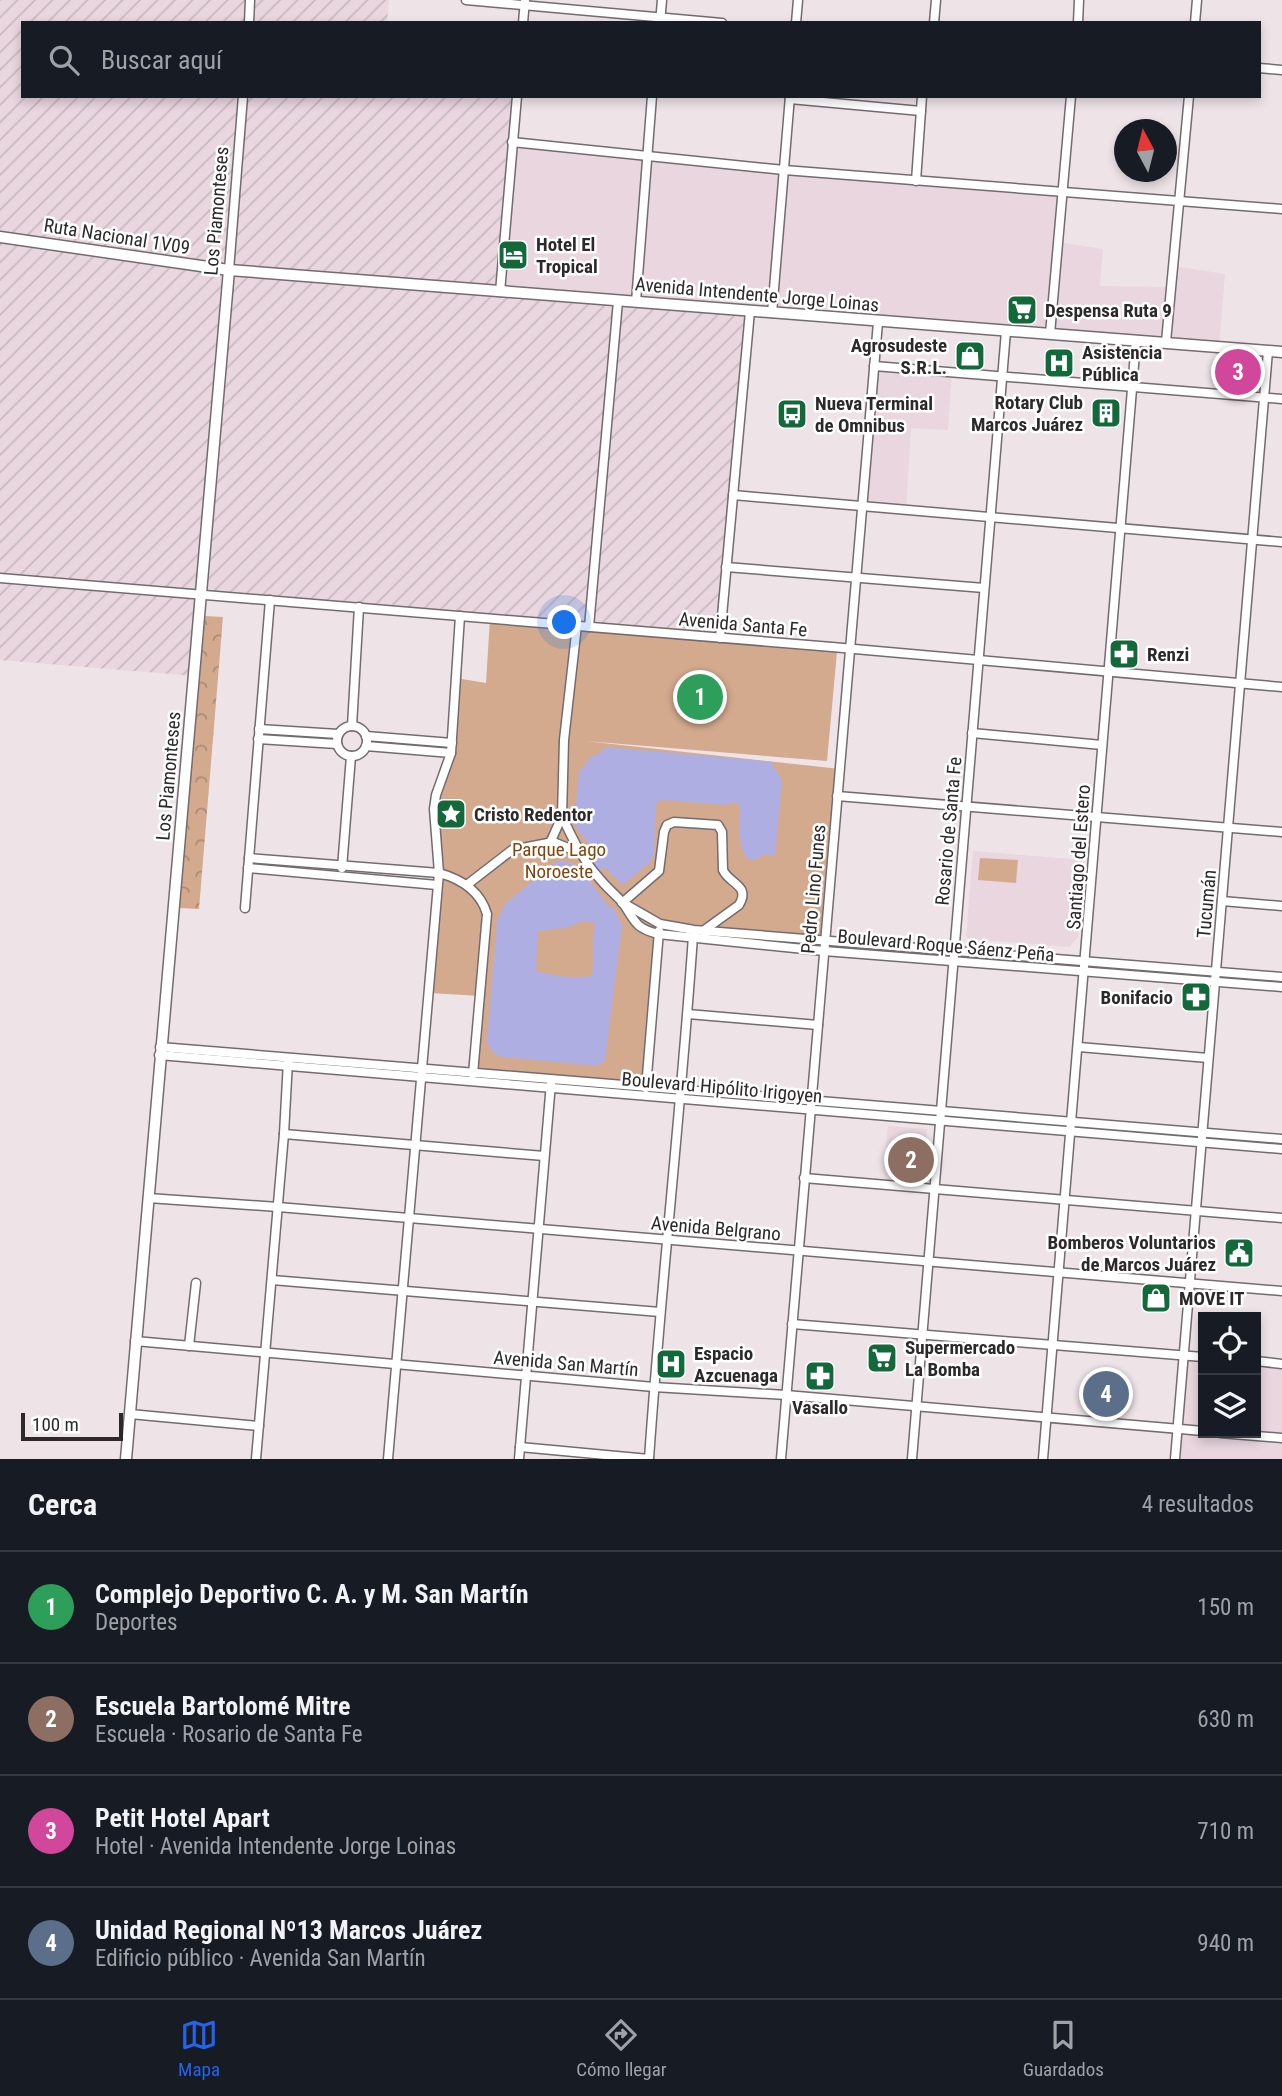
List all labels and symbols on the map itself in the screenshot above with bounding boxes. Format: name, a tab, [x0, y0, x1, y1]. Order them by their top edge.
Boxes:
north arrow	[1114, 119, 1177, 182]
street label: Los Piamonteses	[199, 146, 234, 277]
street label: Ruta Nacional 1V09	[42, 214, 192, 259]
place label: Hotel El Tropical	[536, 233, 598, 278]
hotel icon: Hotel El Tropical	[496, 238, 530, 272]
street label: Avenida Intendente Jorge Loinas	[634, 272, 880, 317]
supermarket icon: Despensa Ruta 9	[1005, 293, 1039, 327]
place label: Despensa Ruta 9	[1045, 299, 1172, 322]
place label: Agrosudeste S.R.L.	[851, 334, 947, 379]
shop icon: Agrosudeste S.R.L.	[953, 339, 987, 373]
place label: Asistencia Pública	[1082, 341, 1162, 386]
hospital icon: Asistencia Pública	[1042, 346, 1076, 380]
pin: 3	[1215, 346, 1261, 398]
place label: Rotary Club Marcos Juárez	[971, 391, 1083, 436]
place label: Nueva Terminal de Omnibus	[815, 392, 933, 437]
building icon: Rotary Club Marcos Juárez	[1089, 396, 1123, 430]
bus stop icon: Nueva Terminal de Omnibus	[775, 397, 809, 431]
your location	[547, 605, 581, 639]
street label: Avenida Santa Fe	[678, 607, 808, 642]
pharmacy icon: Renzi	[1107, 637, 1141, 671]
place label: Renzi	[1147, 643, 1189, 666]
pin: 1	[677, 671, 723, 723]
street label: Los Piamonteses	[151, 711, 186, 842]
street label: Rosario de Santa Fe	[931, 756, 966, 906]
street label: Santiago del Estero	[1062, 784, 1095, 930]
place icon: Cristo Redentor	[434, 797, 468, 831]
place label: Cristo Redentor	[474, 803, 593, 826]
street label: Pedro Lino Funes	[796, 823, 831, 955]
park label: Parque Lago Noroeste	[512, 838, 606, 883]
street label: Tucumán	[1192, 869, 1221, 939]
street label: Boulevard Roque Sáenz Peña	[837, 925, 1055, 966]
pharmacy icon: Bonifacio	[1179, 980, 1213, 1014]
place label: Bonifacio	[1101, 986, 1173, 1009]
street label: Boulevard Hipólito Irigoyen	[621, 1067, 823, 1108]
pin: 2	[888, 1134, 934, 1186]
street label: Avenida Belgrano	[650, 1211, 782, 1246]
place label: Bomberos Voluntarios de Marcos Juárez	[1047, 1231, 1216, 1276]
public building icon: Bomberos Voluntarios de Marcos Juárez	[1222, 1236, 1256, 1270]
shop icon: MOVE IT	[1139, 1281, 1173, 1315]
place label: MOVE IT	[1179, 1287, 1245, 1310]
place label: Supermercado La Bomba	[905, 1336, 1015, 1381]
supermarket icon: Supermercado La Bomba	[865, 1341, 899, 1375]
place label: Espacio Azcuenaga	[694, 1342, 778, 1387]
street label: Avenida San Martín	[493, 1346, 639, 1381]
hospital icon: Espacio Azcuenaga	[654, 1347, 688, 1381]
pharmacy icon: Vasallo	[803, 1359, 837, 1393]
pin: 4	[1083, 1368, 1129, 1420]
place label: Vasallo	[792, 1396, 848, 1419]
scale bar	[21, 1410, 122, 1442]

